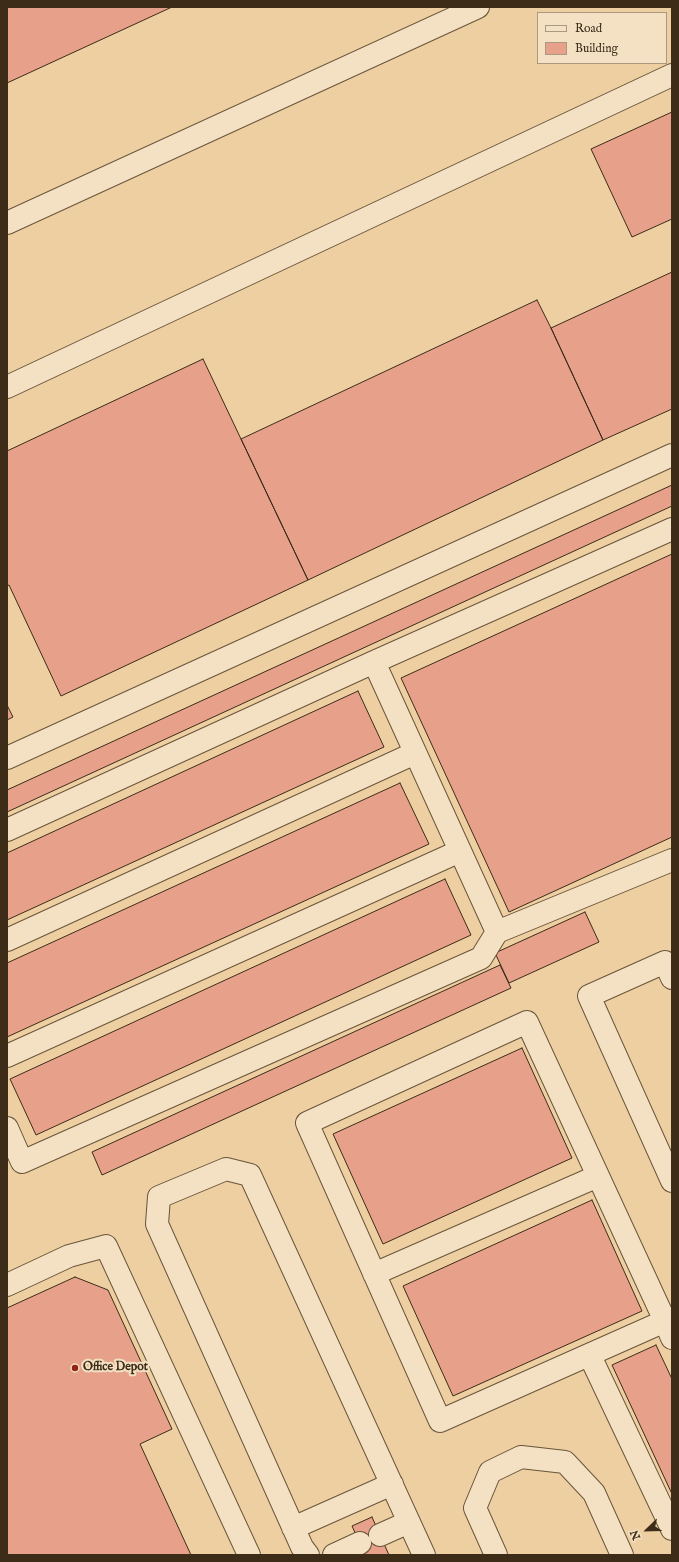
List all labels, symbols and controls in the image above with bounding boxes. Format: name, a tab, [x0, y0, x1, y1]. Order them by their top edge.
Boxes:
legend	[537, 12, 667, 64]
text: Road	[575, 21, 602, 36]
text: Building	[575, 41, 618, 56]
place label: Office Depot	[83, 1361, 148, 1375]
marker: Office Depot	[70, 1363, 80, 1373]
north arrow	[627, 1510, 667, 1550]
text: N	[628, 1528, 644, 1542]

